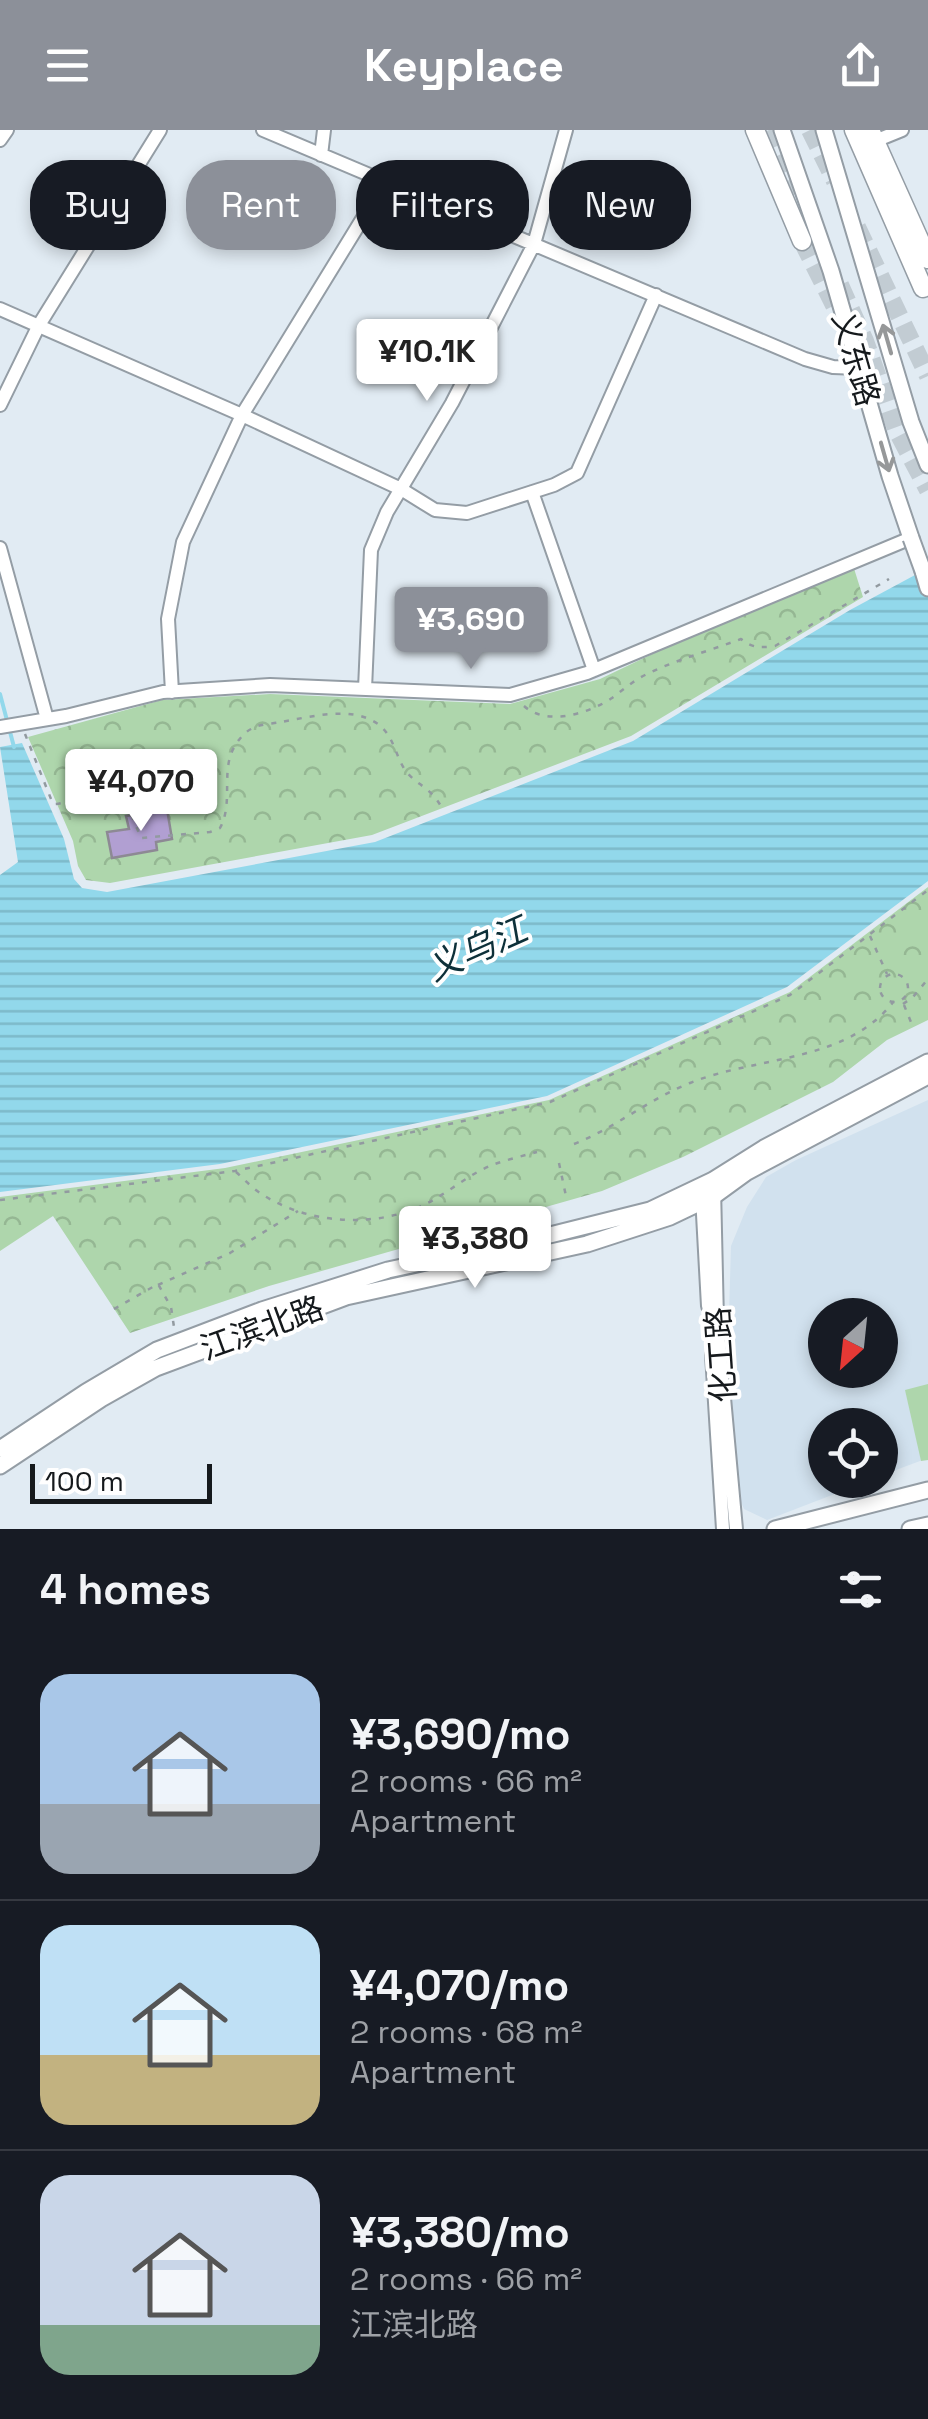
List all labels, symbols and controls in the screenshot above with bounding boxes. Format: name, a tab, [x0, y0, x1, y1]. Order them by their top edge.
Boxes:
text: Keyplace	[364, 37, 564, 94]
icon: menu	[40, 38, 95, 93]
icon: share	[833, 38, 888, 93]
chip: Buy	[30, 160, 166, 250]
chip: Rent	[186, 160, 336, 250]
chip: Filters	[356, 160, 529, 250]
chip: New	[549, 160, 691, 250]
street label: 义东路	[824, 307, 888, 411]
pin: ¥10.1K	[346, 319, 508, 404]
one-way arrow	[877, 324, 895, 355]
text: ¥10.1K	[378, 331, 476, 371]
one-way arrow	[876, 440, 895, 472]
pin: ¥3,690	[390, 587, 552, 672]
text: ¥3,690	[417, 599, 525, 639]
pin: ¥4,070	[60, 749, 222, 834]
text: ¥4,070	[87, 761, 195, 801]
water label: 义乌江	[420, 906, 538, 990]
pin: ¥3,380	[394, 1206, 556, 1291]
text: ¥3,380	[421, 1218, 529, 1258]
street label: 江滨北路	[195, 1287, 329, 1369]
north arrow	[808, 1298, 898, 1388]
map controls	[808, 1298, 898, 1498]
street label: 化工路	[698, 1306, 744, 1404]
button: locate	[808, 1408, 898, 1498]
scale bar	[30, 1459, 212, 1504]
text: 100 m	[45, 1463, 124, 1499]
icon: filters	[833, 1562, 888, 1617]
text: 4 homes	[40, 1563, 211, 1616]
text: ¥3,690/mo	[350, 1708, 571, 1761]
icon: home	[120, 1714, 240, 1834]
text: 2 rooms · 66 m²	[350, 1761, 582, 1801]
text: Apartment	[350, 1801, 516, 1841]
text: ¥4,070/mo	[350, 1959, 569, 2012]
icon: home	[120, 1965, 240, 2085]
text: 2 rooms · 68 m²	[350, 2012, 582, 2052]
text: Apartment	[350, 2052, 516, 2092]
text: ¥3,380/mo	[350, 2206, 570, 2259]
icon: home	[120, 2215, 240, 2335]
text: 2 rooms · 66 m²	[350, 2259, 582, 2299]
text: 江滨北路	[350, 2305, 478, 2345]

